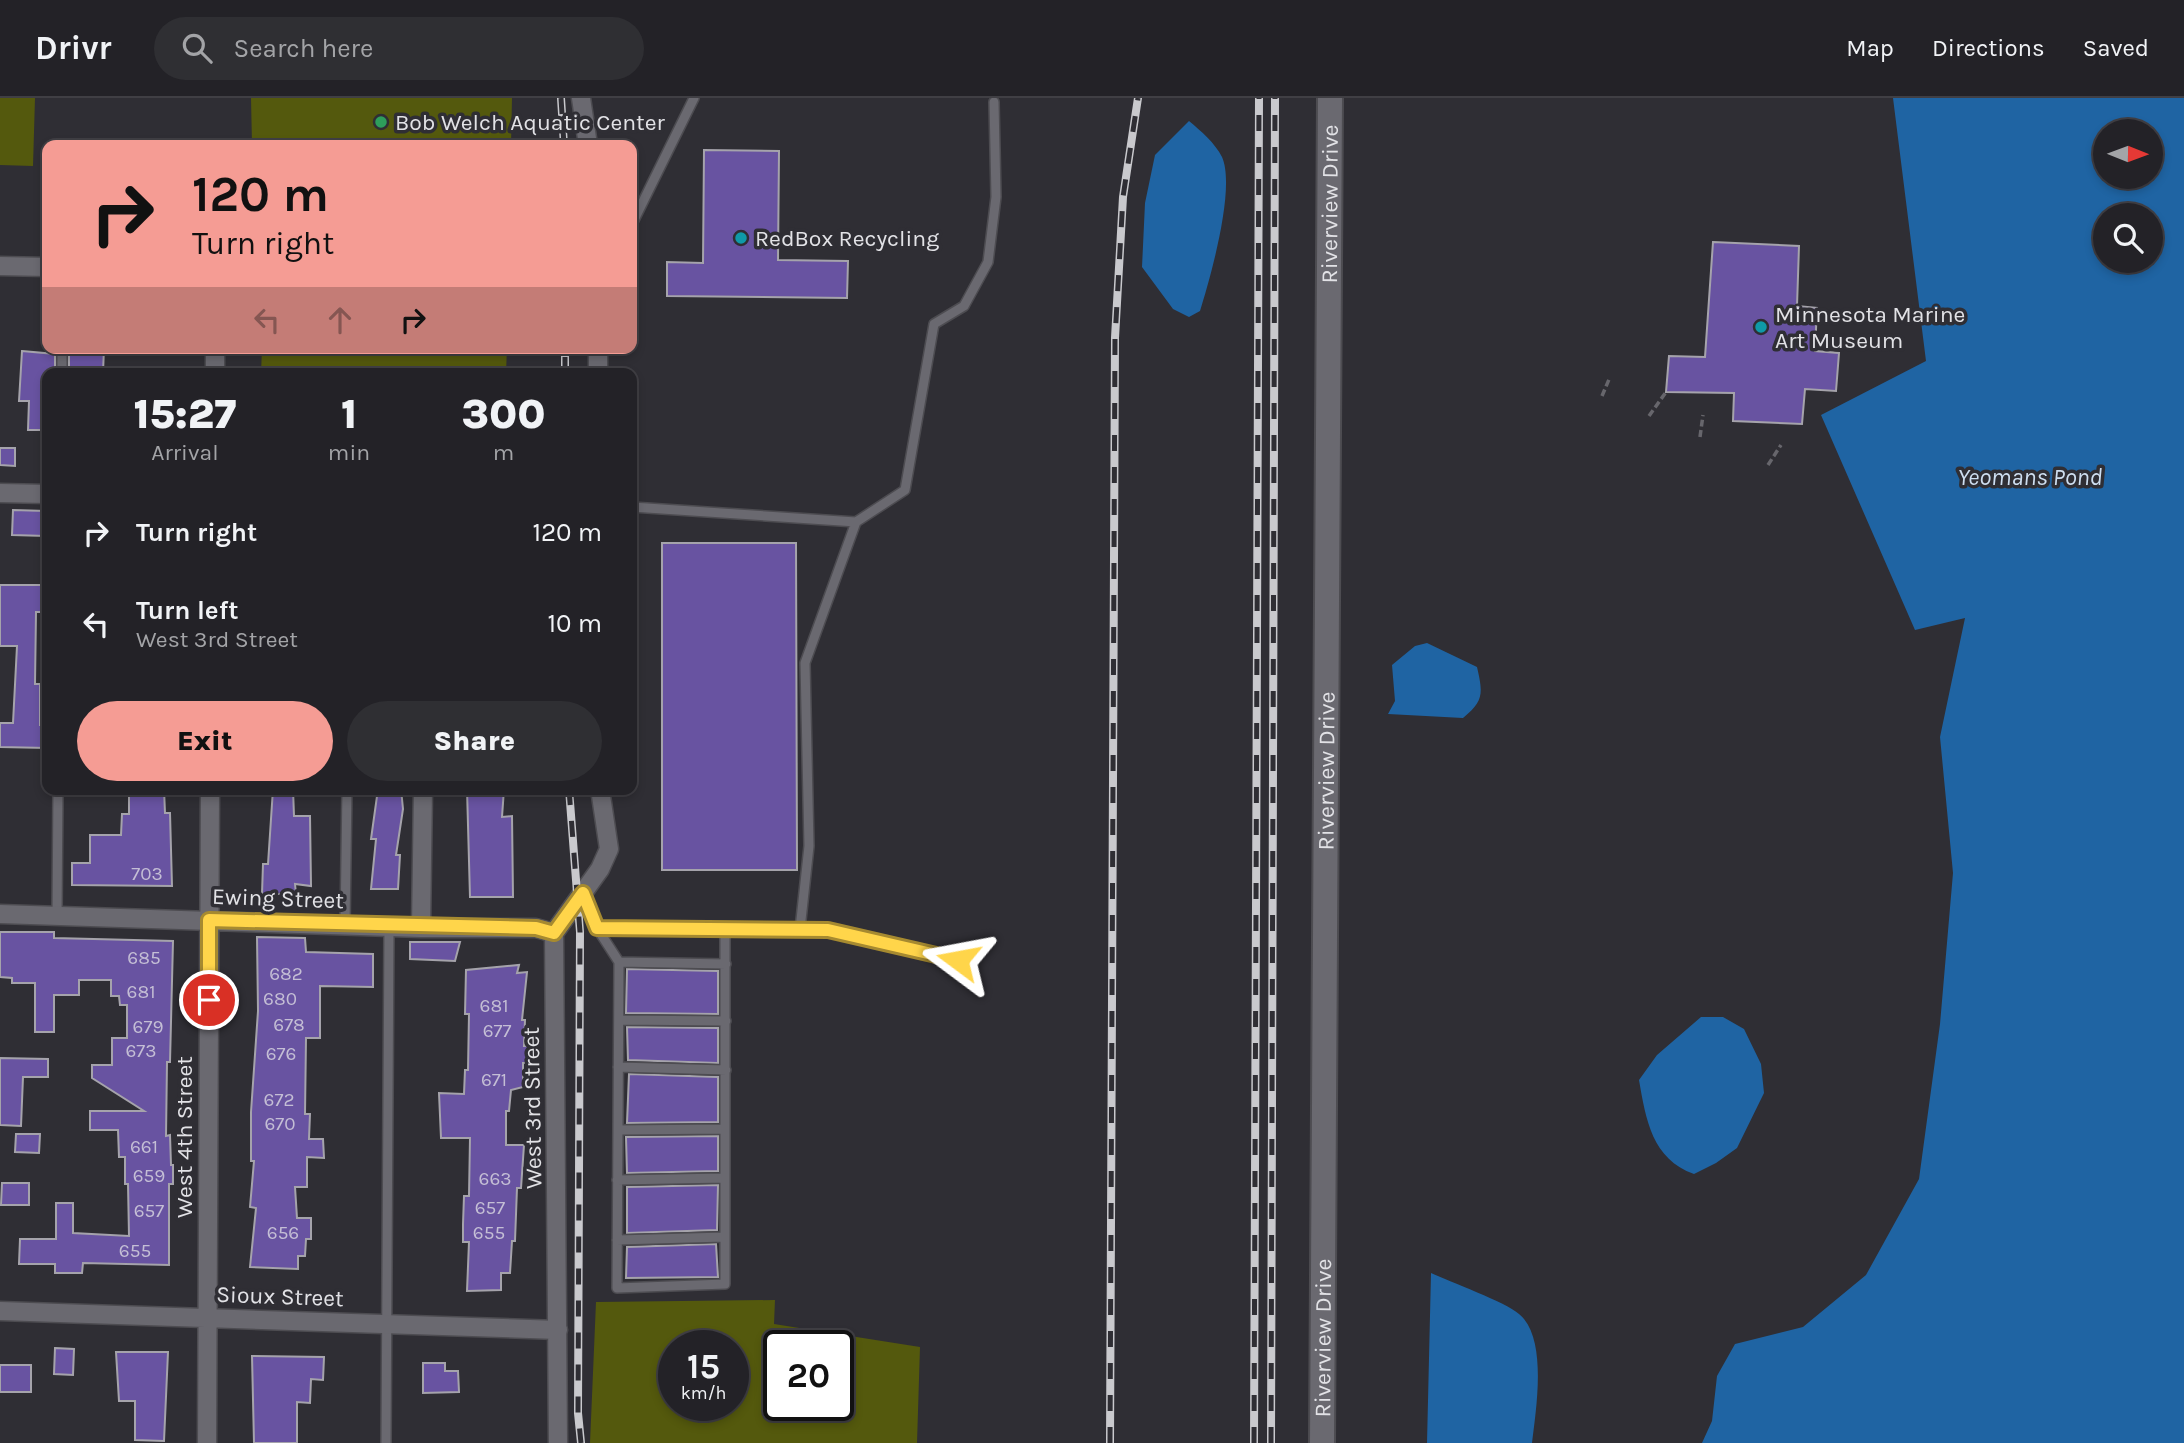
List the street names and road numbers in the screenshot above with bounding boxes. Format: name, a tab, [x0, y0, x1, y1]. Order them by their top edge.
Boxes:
street label: Riverview Drive	[1316, 125, 1344, 283]
street label: Riverview Drive	[1313, 692, 1340, 850]
street label: Ewing Street	[212, 883, 345, 914]
street label: West 3rd Street	[518, 1026, 547, 1189]
street label: West 4th Street	[171, 1056, 198, 1218]
street label: Riverview Drive	[1309, 1259, 1337, 1417]
street label: Sioux Street	[216, 1281, 345, 1312]

